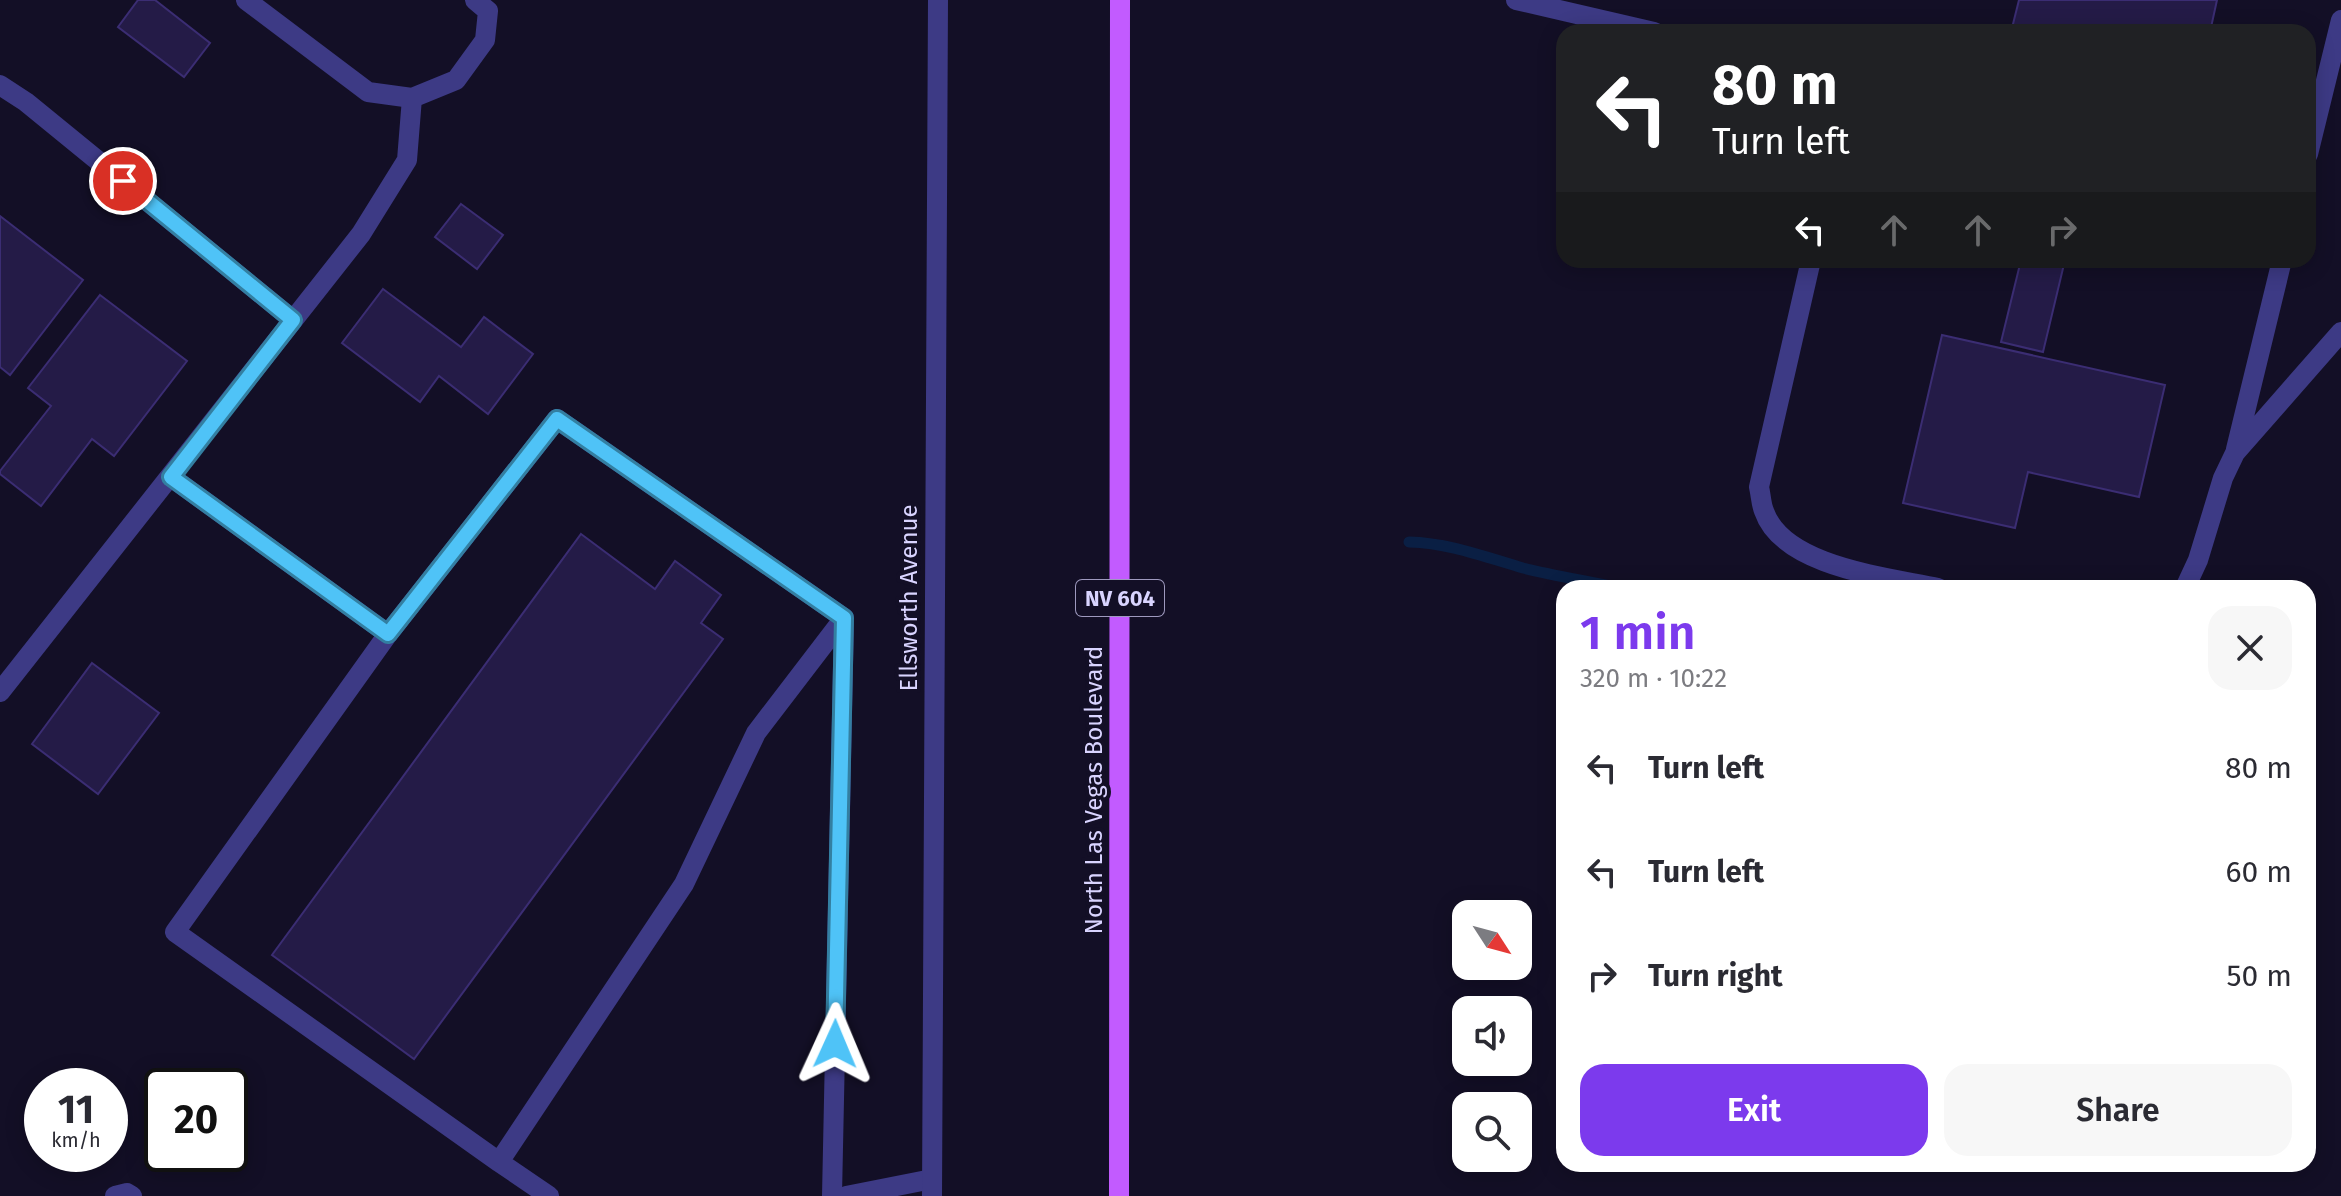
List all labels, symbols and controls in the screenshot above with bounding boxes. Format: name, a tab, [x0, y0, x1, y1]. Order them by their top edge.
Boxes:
text: 80 m	[1712, 52, 1838, 119]
icon: left	[1580, 56, 1684, 160]
text: Turn left	[1712, 120, 1850, 164]
pin	[89, 147, 157, 215]
icon: arrive	[101, 159, 145, 203]
icon: left	[1788, 208, 1832, 252]
icon: ahead	[1872, 208, 1916, 252]
icon: ahead	[1956, 208, 2000, 252]
icon: right	[2040, 208, 2084, 252]
street label: Ellsworth Avenue	[895, 504, 923, 692]
road number: NV 604	[1076, 580, 1164, 616]
text: 1 min	[1580, 604, 1696, 662]
button: close	[2208, 606, 2292, 690]
street label: North Las Vegas Boulevard	[1080, 646, 1108, 934]
text: 320 m · 10:22	[1580, 663, 1727, 694]
icon: left	[1580, 746, 1624, 790]
text: Turn left	[1648, 750, 1764, 786]
text: 80 m	[2225, 750, 2292, 786]
icon: left	[1580, 850, 1624, 894]
text: Turn left	[1648, 854, 1764, 890]
text: 60 m	[2226, 854, 2292, 890]
north arrow	[1452, 900, 1532, 980]
map controls	[1452, 900, 1532, 1172]
icon: right	[1580, 954, 1624, 998]
text: Turn right	[1648, 958, 1783, 994]
text: 50 m	[2227, 958, 2292, 994]
button: sound	[1452, 996, 1532, 1076]
position arrow	[793, 1002, 877, 1086]
button: Exit	[1580, 1064, 1928, 1156]
button: Share	[1944, 1064, 2292, 1156]
speed limit sign: 20	[144, 1068, 248, 1172]
text: 11	[58, 1086, 94, 1134]
button: search	[1452, 1092, 1532, 1172]
text: km/h	[51, 1128, 101, 1152]

